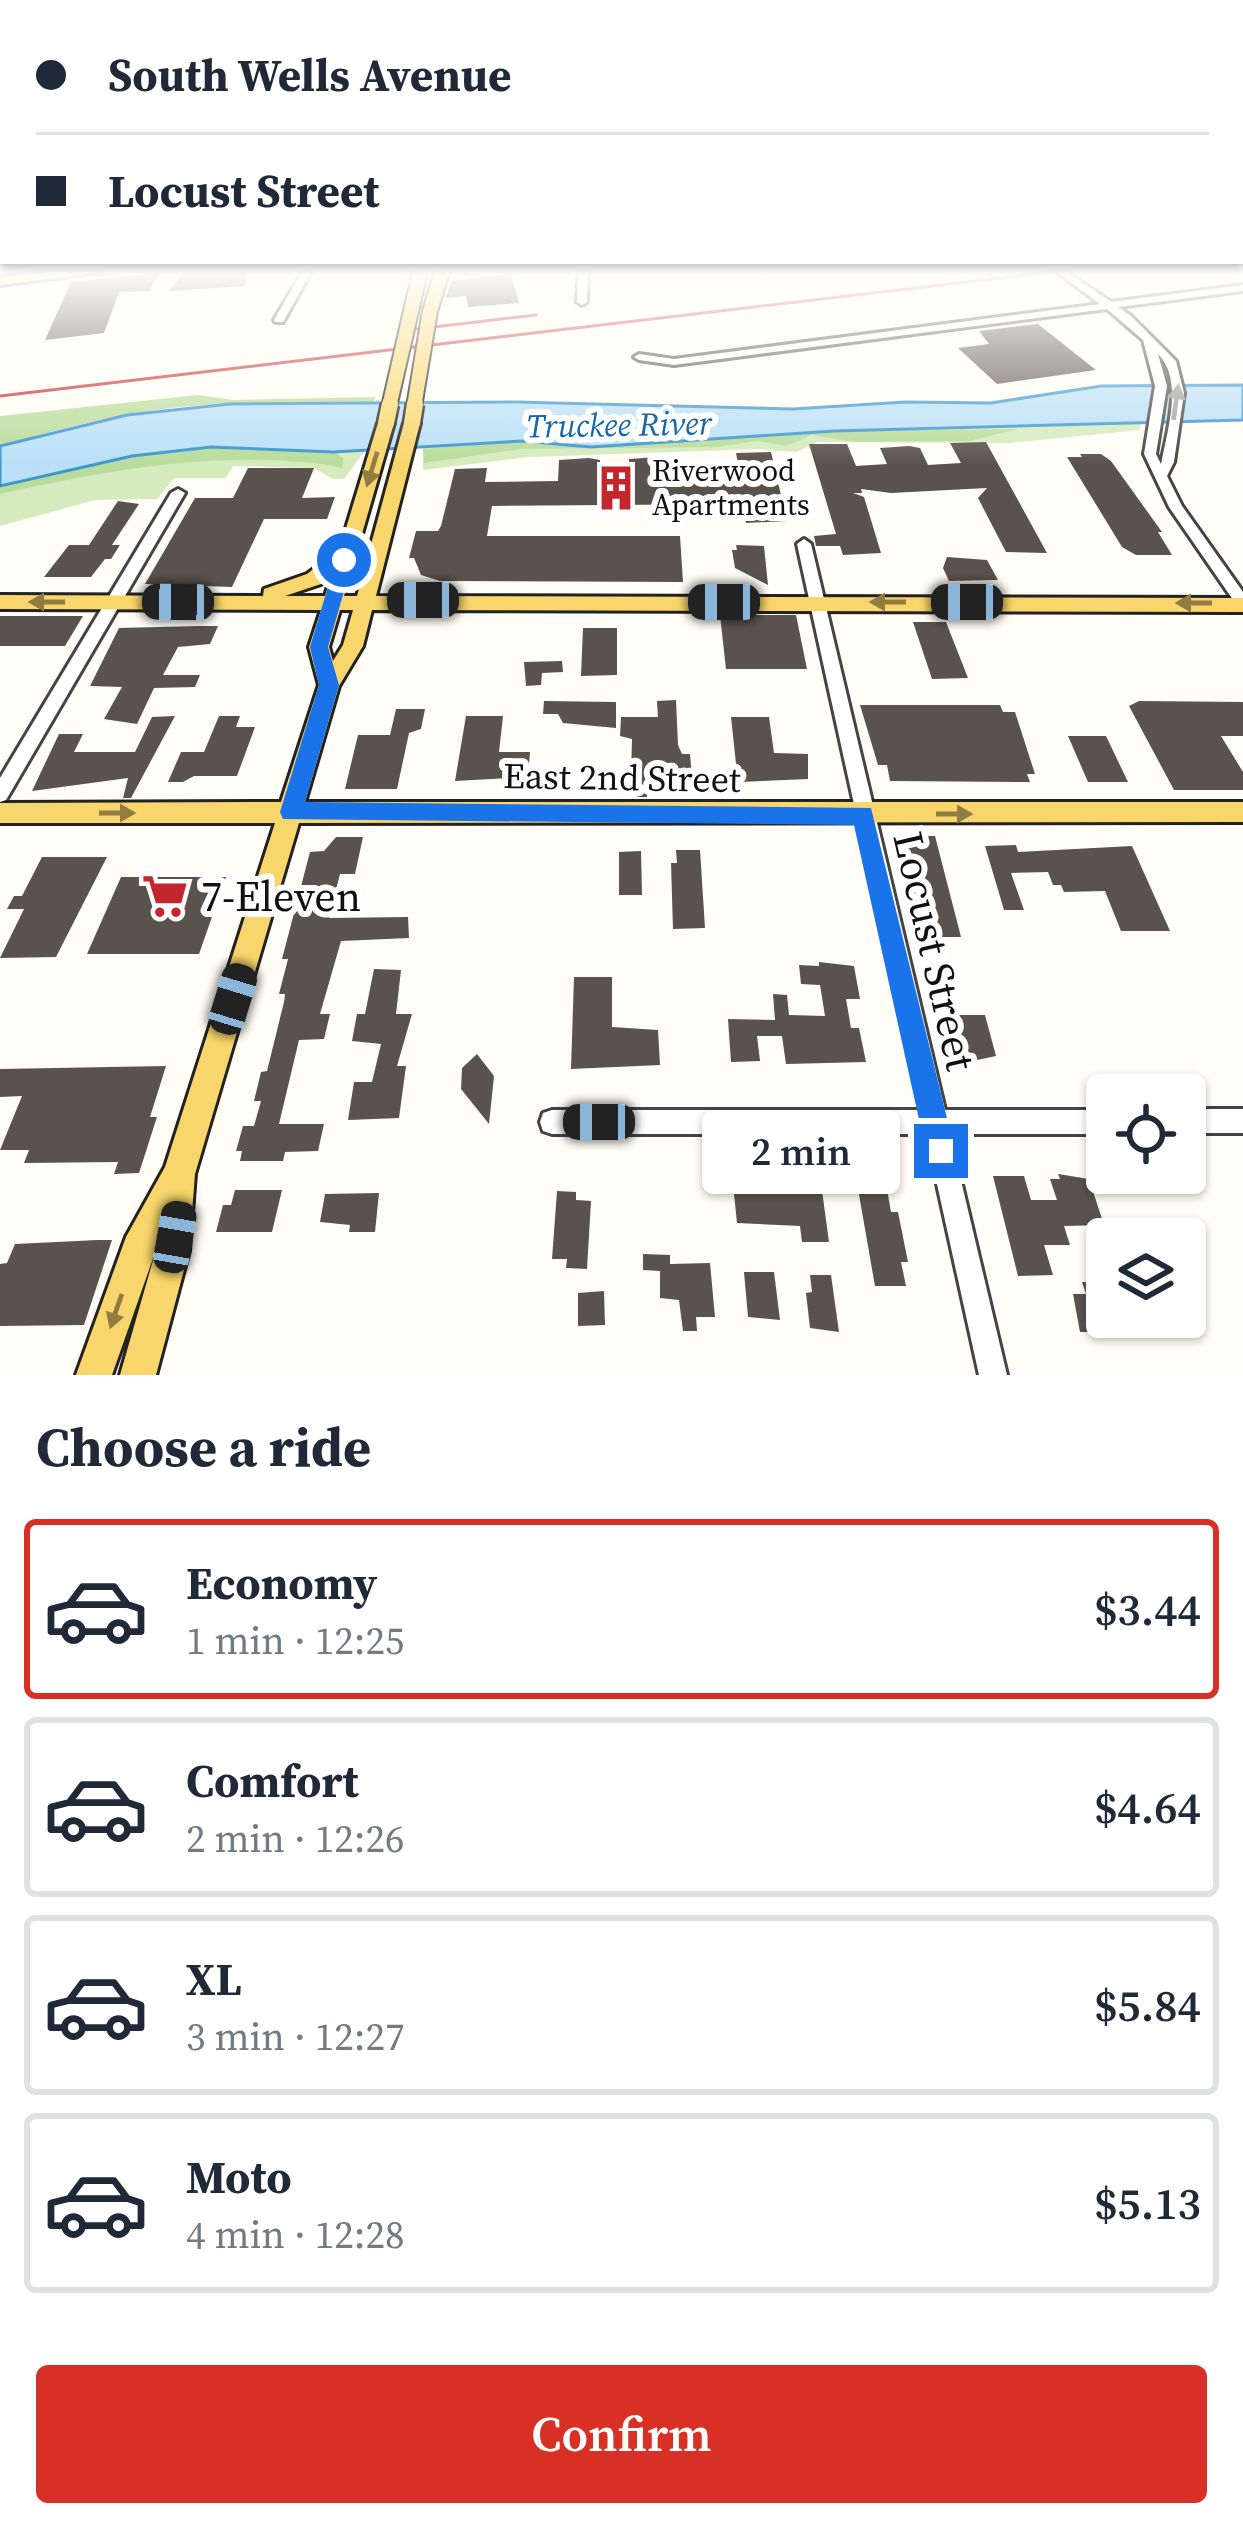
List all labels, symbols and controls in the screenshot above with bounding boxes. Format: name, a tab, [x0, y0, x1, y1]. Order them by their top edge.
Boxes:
text: South Wells Avenue	[108, 44, 511, 106]
text: Locust Street	[108, 160, 379, 222]
one-way arrow	[1166, 383, 1185, 421]
water label: Truckee River	[526, 400, 713, 449]
place label: Riverwood Apartments	[652, 450, 810, 525]
one-way arrow	[362, 451, 380, 488]
building icon: Riverwood Apartments	[591, 463, 641, 513]
route start	[317, 533, 371, 587]
car	[387, 582, 459, 618]
car	[142, 583, 214, 621]
car	[688, 584, 760, 620]
car	[931, 584, 1003, 620]
one-way arrow	[27, 592, 65, 612]
one-way arrow	[868, 592, 906, 612]
one-way arrow	[1174, 593, 1212, 613]
street label: East 2nd Street	[503, 751, 741, 804]
one-way arrow	[99, 803, 137, 823]
one-way arrow	[936, 805, 974, 824]
street label: Locust Street	[879, 826, 991, 1076]
place label: 7-Eleven	[201, 867, 361, 925]
supermarket icon: 7-Eleven	[140, 871, 190, 921]
car	[205, 959, 261, 1039]
map controls	[1086, 1074, 1206, 1338]
button: locate	[1086, 1074, 1206, 1194]
car	[563, 1104, 635, 1140]
callout: 2 min	[701, 1109, 899, 1193]
route end	[914, 1124, 968, 1178]
text: 2 min	[751, 1125, 851, 1178]
car	[151, 1198, 199, 1276]
button: layers	[1086, 1218, 1206, 1338]
one-way arrow	[106, 1294, 124, 1330]
text: Choose a ride	[36, 1410, 371, 1484]
text: Economy	[186, 1552, 377, 1614]
icon: car	[42, 1555, 150, 1663]
text: $3.44	[1094, 1578, 1201, 1640]
text: 1 min · 12:25	[186, 1614, 405, 1667]
text: Comfort	[186, 1750, 359, 1812]
icon: car	[42, 1753, 150, 1861]
text: $4.64	[1094, 1776, 1201, 1838]
text: 2 min · 12:26	[186, 1812, 405, 1865]
text: XL	[186, 1948, 242, 2010]
icon: car	[42, 1951, 150, 2059]
text: $5.84	[1094, 1974, 1201, 2036]
text: 3 min · 12:27	[186, 2010, 405, 2063]
text: Moto	[186, 2146, 292, 2208]
icon: car	[42, 2149, 150, 2257]
text: $5.13	[1094, 2172, 1201, 2234]
text: 4 min · 12:28	[186, 2208, 405, 2261]
button: Confirm	[36, 2365, 1207, 2503]

